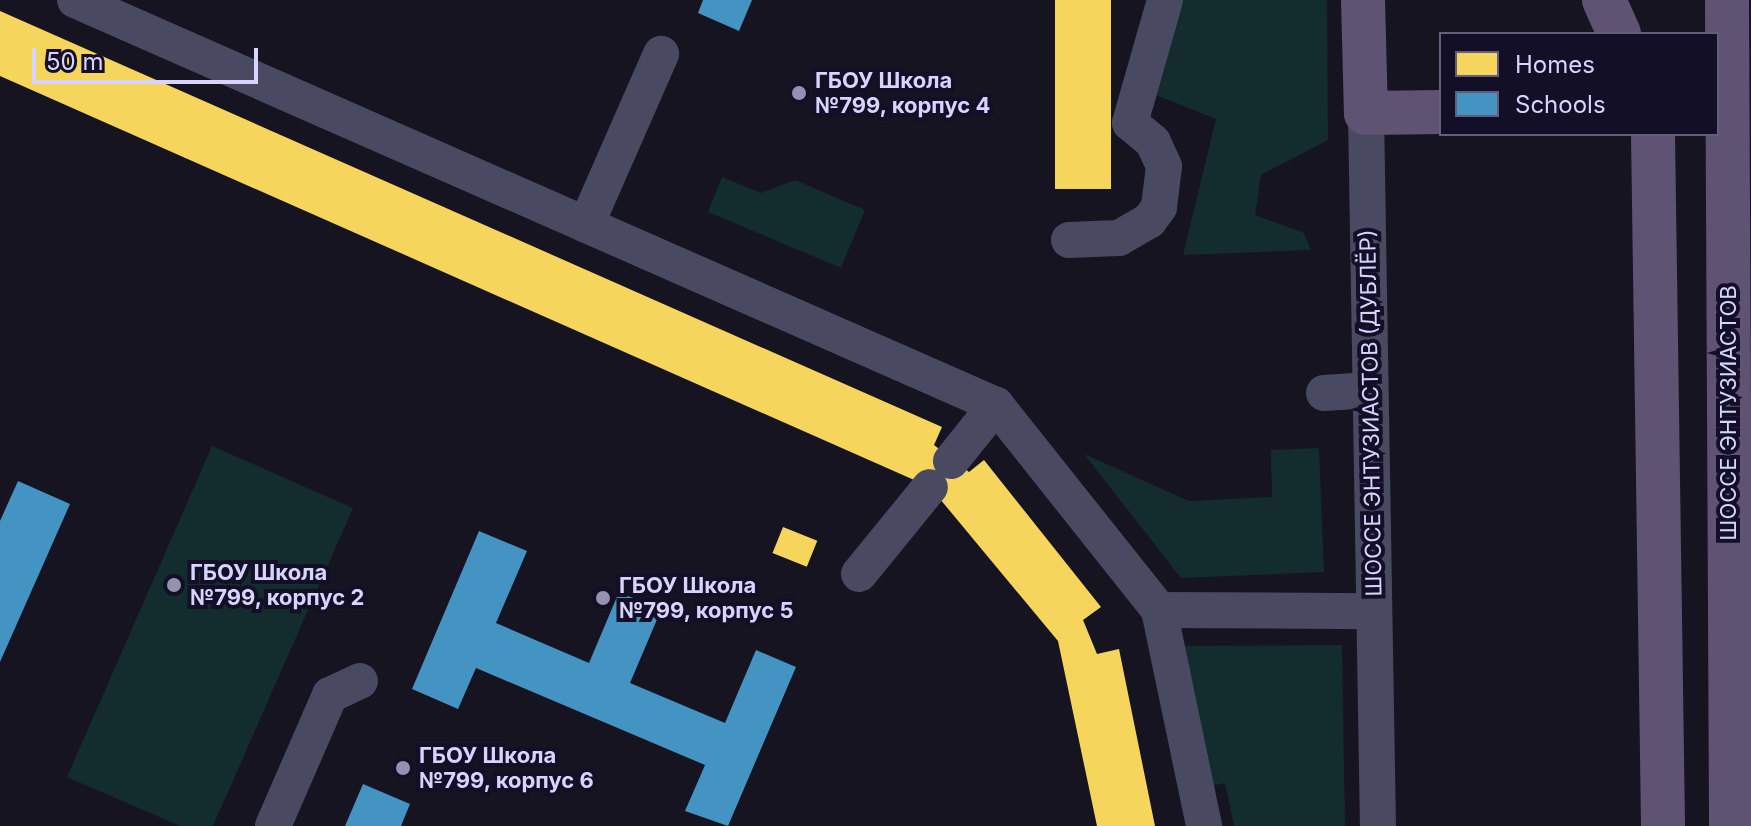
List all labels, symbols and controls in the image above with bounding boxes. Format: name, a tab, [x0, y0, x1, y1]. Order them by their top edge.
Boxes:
scale bar	[36, 32, 262, 82]
legend	[1439, 32, 1719, 136]
text: 50 m	[46, 47, 104, 76]
text: Homes	[1515, 50, 1595, 79]
place label: ГБОУ Школа №799, корпус 4	[815, 67, 992, 118]
marker: ГБОУ Школа №799, корпус 4	[790, 84, 808, 102]
text: Schools	[1515, 90, 1606, 119]
street label: ШОССЕ ЭНТУЗИАСТОВ (ДУБЛЁР)	[1355, 229, 1387, 597]
street label: ШОССЕ ЭНТУЗИАСТОВ	[1716, 285, 1742, 541]
place label: ГБОУ Школа №799, корпус 2	[190, 559, 366, 610]
place label: ГБОУ Школа №799, корпус 5	[619, 572, 795, 624]
marker: ГБОУ Школа №799, корпус 2	[165, 576, 183, 594]
marker: ГБОУ Школа №799, корпус 5	[594, 589, 612, 607]
place label: ГБОУ Школа №799, корпус 6	[419, 742, 595, 794]
marker: ГБОУ Школа №799, корпус 6	[394, 759, 412, 777]

